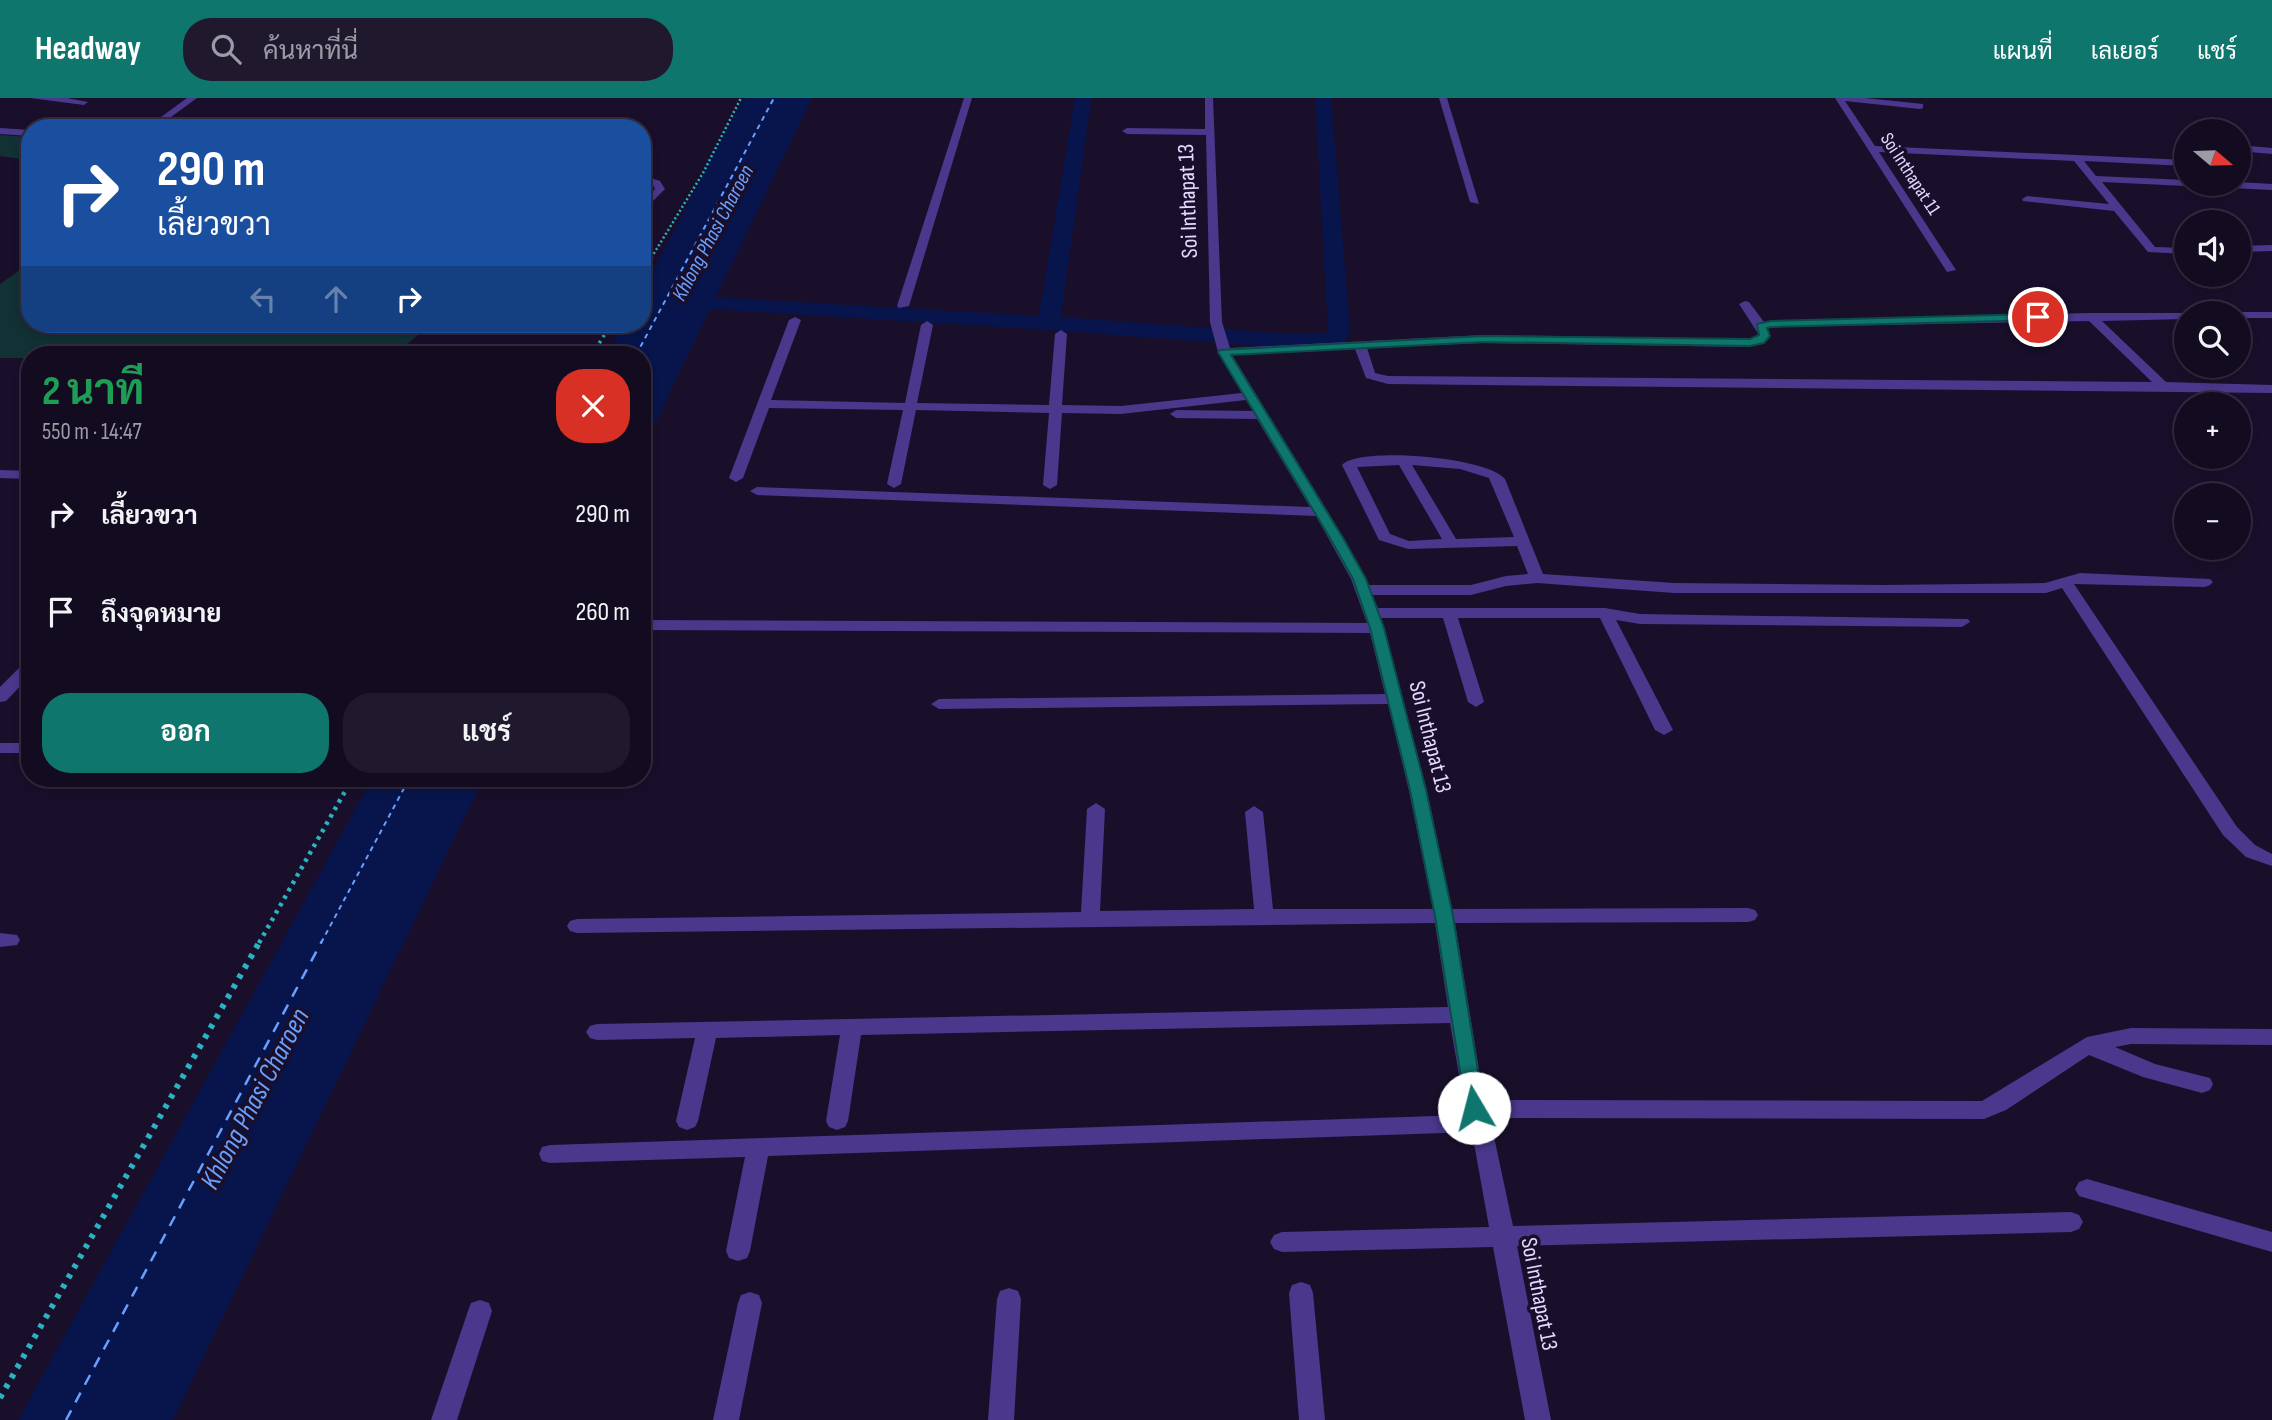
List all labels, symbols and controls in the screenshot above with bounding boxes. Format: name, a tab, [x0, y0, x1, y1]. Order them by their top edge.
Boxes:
search box	[183, 18, 673, 81]
text: Headway	[35, 29, 141, 69]
icon: search	[207, 30, 245, 68]
text: ค้นหาที่นี่	[263, 36, 358, 67]
text: แผนที่	[1993, 37, 2053, 66]
text: เลเยอร์	[2091, 37, 2159, 66]
text: แชร์	[2197, 37, 2237, 66]
north arrow	[2174, 119, 2250, 196]
map controls	[2174, 119, 2251, 560]
street label: Soi Inthapat 11	[1875, 129, 1945, 220]
text: 290 m	[157, 141, 265, 200]
street label: Soi Inthapat 13	[1172, 143, 1204, 259]
icon: right	[42, 147, 133, 238]
water label: Khlong Phasi Charoen	[667, 161, 759, 305]
text: เลี้ยวขวา	[157, 206, 271, 245]
button: sound	[2174, 210, 2251, 287]
icon: left	[244, 280, 282, 318]
icon: ahead	[317, 280, 355, 318]
icon: right	[390, 280, 428, 318]
pin	[2008, 287, 2068, 347]
icon: arrive	[2019, 298, 2057, 336]
button: search	[2174, 301, 2251, 378]
text: 2 นาที	[42, 366, 144, 417]
button: close	[556, 369, 630, 443]
button: +	[2174, 392, 2251, 469]
text: 550 m · 14:47	[42, 418, 142, 446]
button: −	[2174, 483, 2251, 560]
icon: right	[42, 495, 80, 533]
text: 290 m	[575, 499, 630, 530]
text: เลี้ยวขวา	[101, 501, 198, 532]
icon: arrive	[42, 593, 80, 631]
text: 260 m	[575, 597, 630, 628]
text: ถึงจุดหมาย	[101, 599, 222, 630]
street label: Soi Inthapat 13	[1403, 678, 1457, 796]
button: ออก	[42, 693, 329, 773]
button: แชร์	[343, 693, 630, 773]
water label: Khlong Phasi Charoen	[193, 1003, 317, 1195]
position arrow	[1437, 1071, 1511, 1145]
street label: Soi Inthapat 13	[1514, 1235, 1564, 1353]

